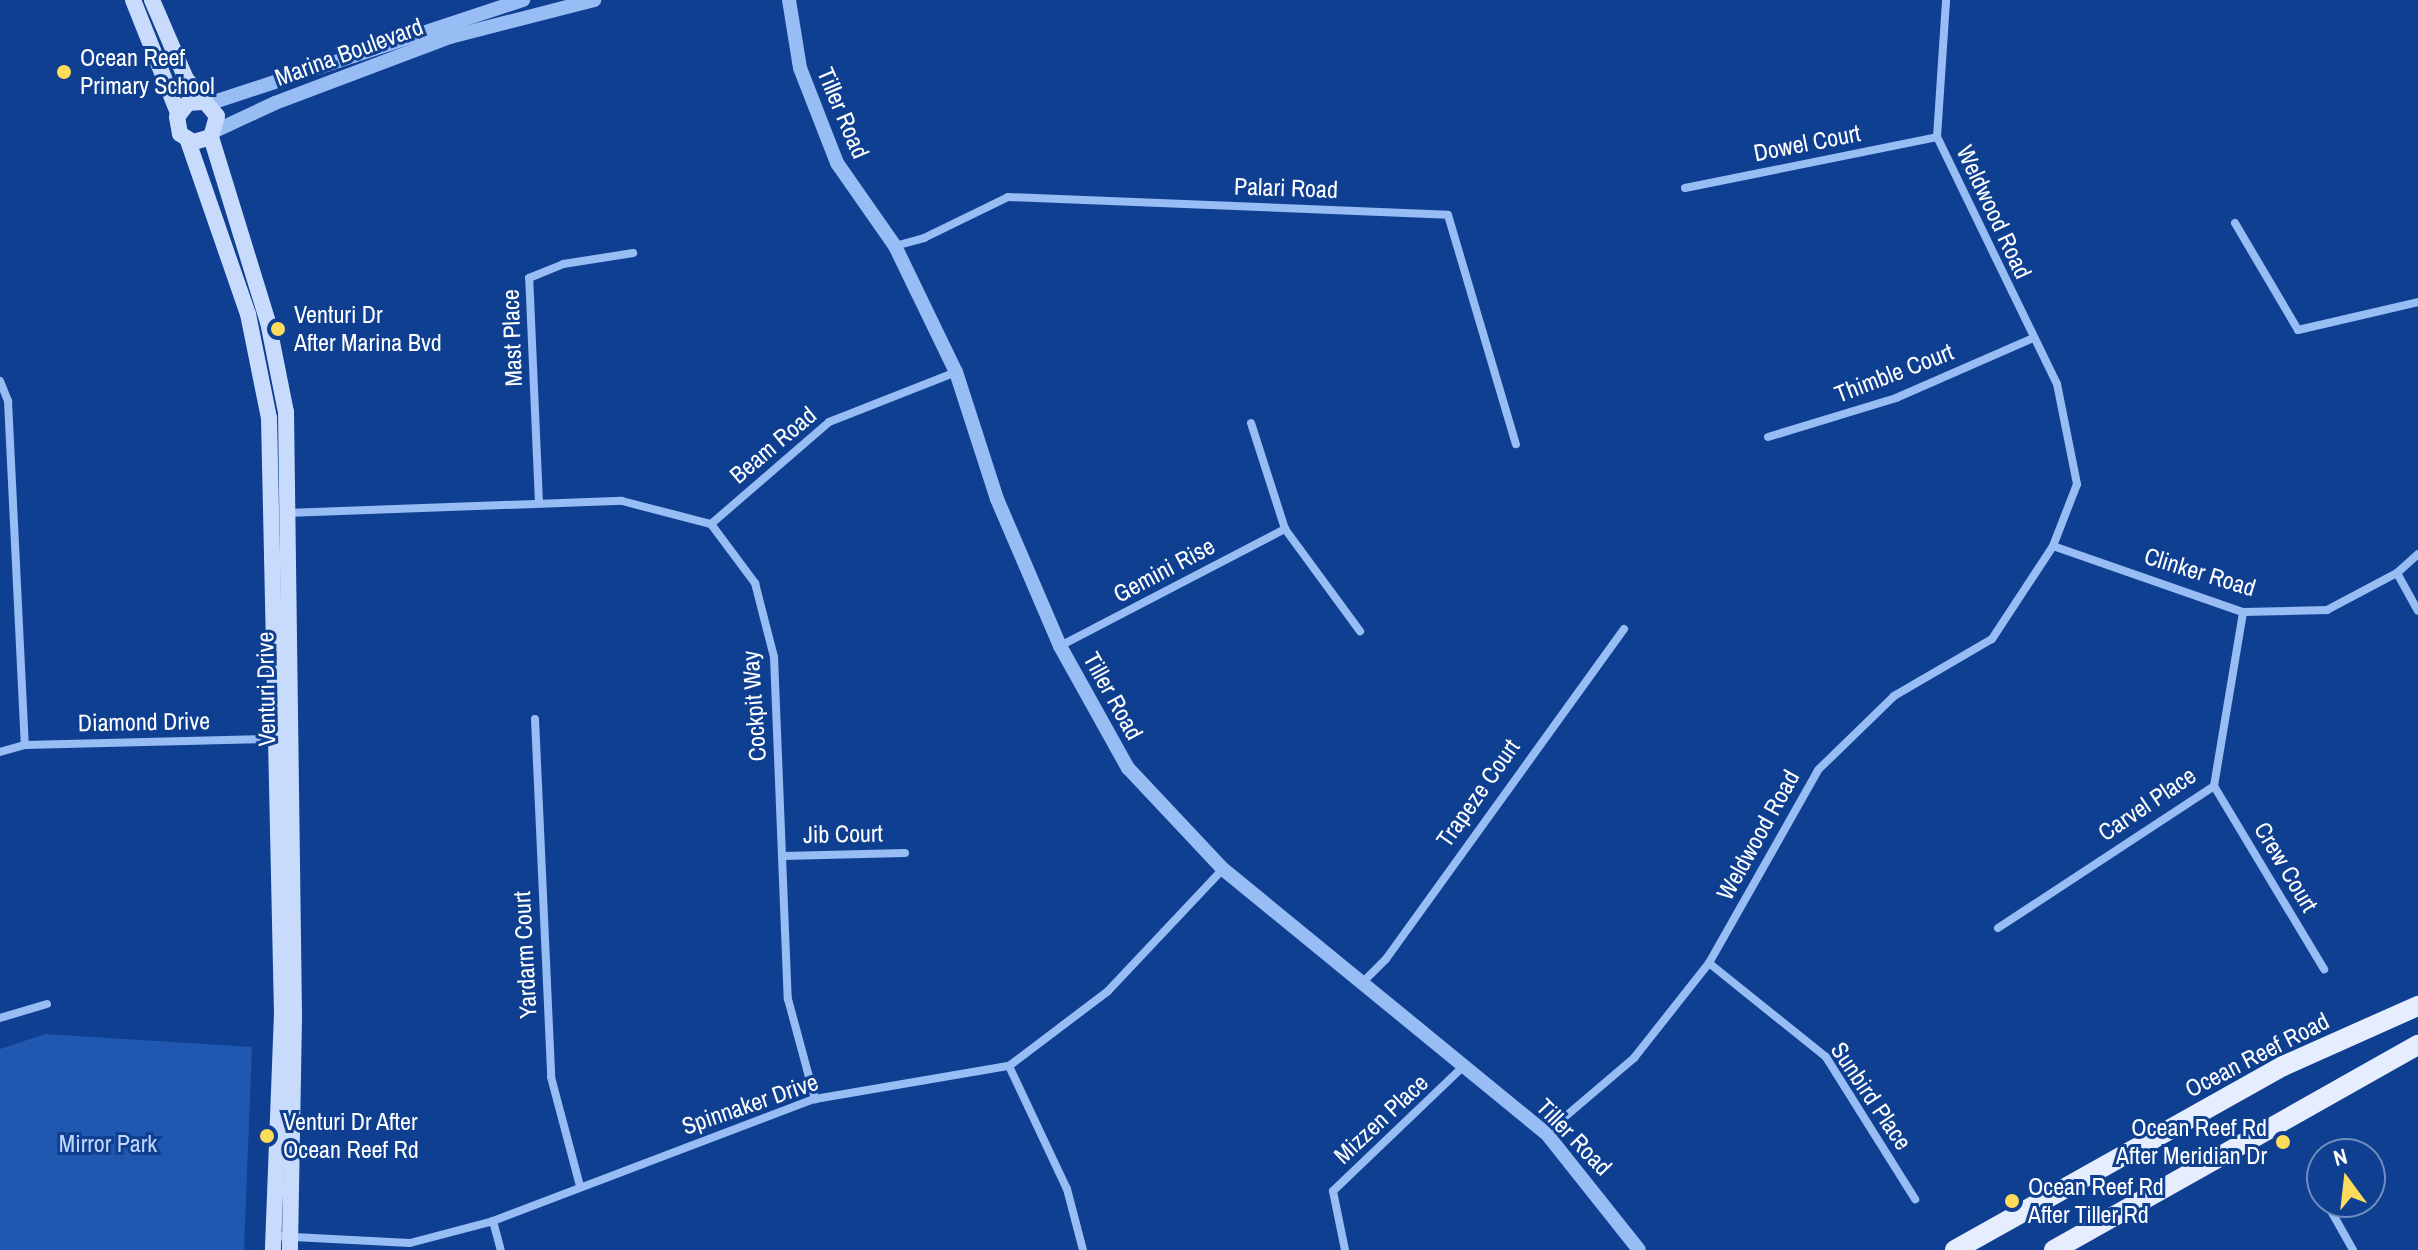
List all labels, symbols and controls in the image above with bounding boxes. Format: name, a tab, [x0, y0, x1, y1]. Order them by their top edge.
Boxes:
street label: Marina Boulevard	[271, 12, 427, 92]
place label: Ocean Reef Primary School	[80, 44, 215, 100]
marker: Ocean Reef Primary School	[55, 63, 73, 81]
street label: Tiller Road	[811, 63, 875, 163]
street label: Dowel Court	[1751, 119, 1863, 167]
street label: Weldwood Road	[1951, 141, 2037, 283]
street label: Palari Road	[1234, 172, 1338, 204]
street label: Mast Place	[496, 289, 528, 387]
place label: Venturi Dr After Marina Bvd	[294, 301, 442, 357]
marker: Venturi Dr After Marina Bvd	[269, 320, 287, 338]
street label: Thimble Court	[1831, 337, 1957, 409]
street label: Beam Road	[724, 401, 822, 489]
street label: Gemini Rise	[1108, 531, 1220, 609]
street label: Clinker Road	[2141, 541, 2259, 603]
street label: Venturi Drive	[251, 631, 281, 747]
street label: Tiller Road	[1077, 647, 1149, 745]
street label: Cockpit Way	[736, 650, 772, 762]
street label: Diamond Drive	[78, 706, 210, 738]
street label: Trapeze Court	[1430, 734, 1526, 852]
street label: Carvel Place	[2093, 761, 2201, 847]
street label: Weldwood Road	[1710, 765, 1806, 905]
street label: Crew Court	[2248, 817, 2324, 917]
street label: Jib Court	[803, 819, 883, 849]
street label: Yardarm Court	[507, 891, 543, 1019]
street label: Ocean Reef Road	[2180, 1006, 2334, 1104]
street label: Sunbird Place	[1824, 1037, 1918, 1155]
street label: Spinnaker Drive	[678, 1067, 822, 1141]
street label: Mizzen Place	[1328, 1068, 1434, 1170]
street label: Tiller Road	[1530, 1093, 1618, 1181]
place label: Venturi Dr After Ocean Reef Rd	[283, 1108, 419, 1164]
place label: Ocean Reef Rd After Meridian Dr	[2116, 1114, 2267, 1170]
marker: Venturi Dr After Ocean Reef Rd	[258, 1127, 276, 1145]
park label: Mirror Park	[59, 1130, 157, 1158]
marker: Ocean Reef Rd After Meridian Dr	[2274, 1133, 2292, 1151]
north arrow	[2306, 1138, 2386, 1218]
text: N	[2330, 1141, 2350, 1173]
place label: Ocean Reef Rd After Tiller Rd	[2028, 1173, 2164, 1229]
marker: Ocean Reef Rd After Tiller Rd	[2003, 1192, 2021, 1210]

